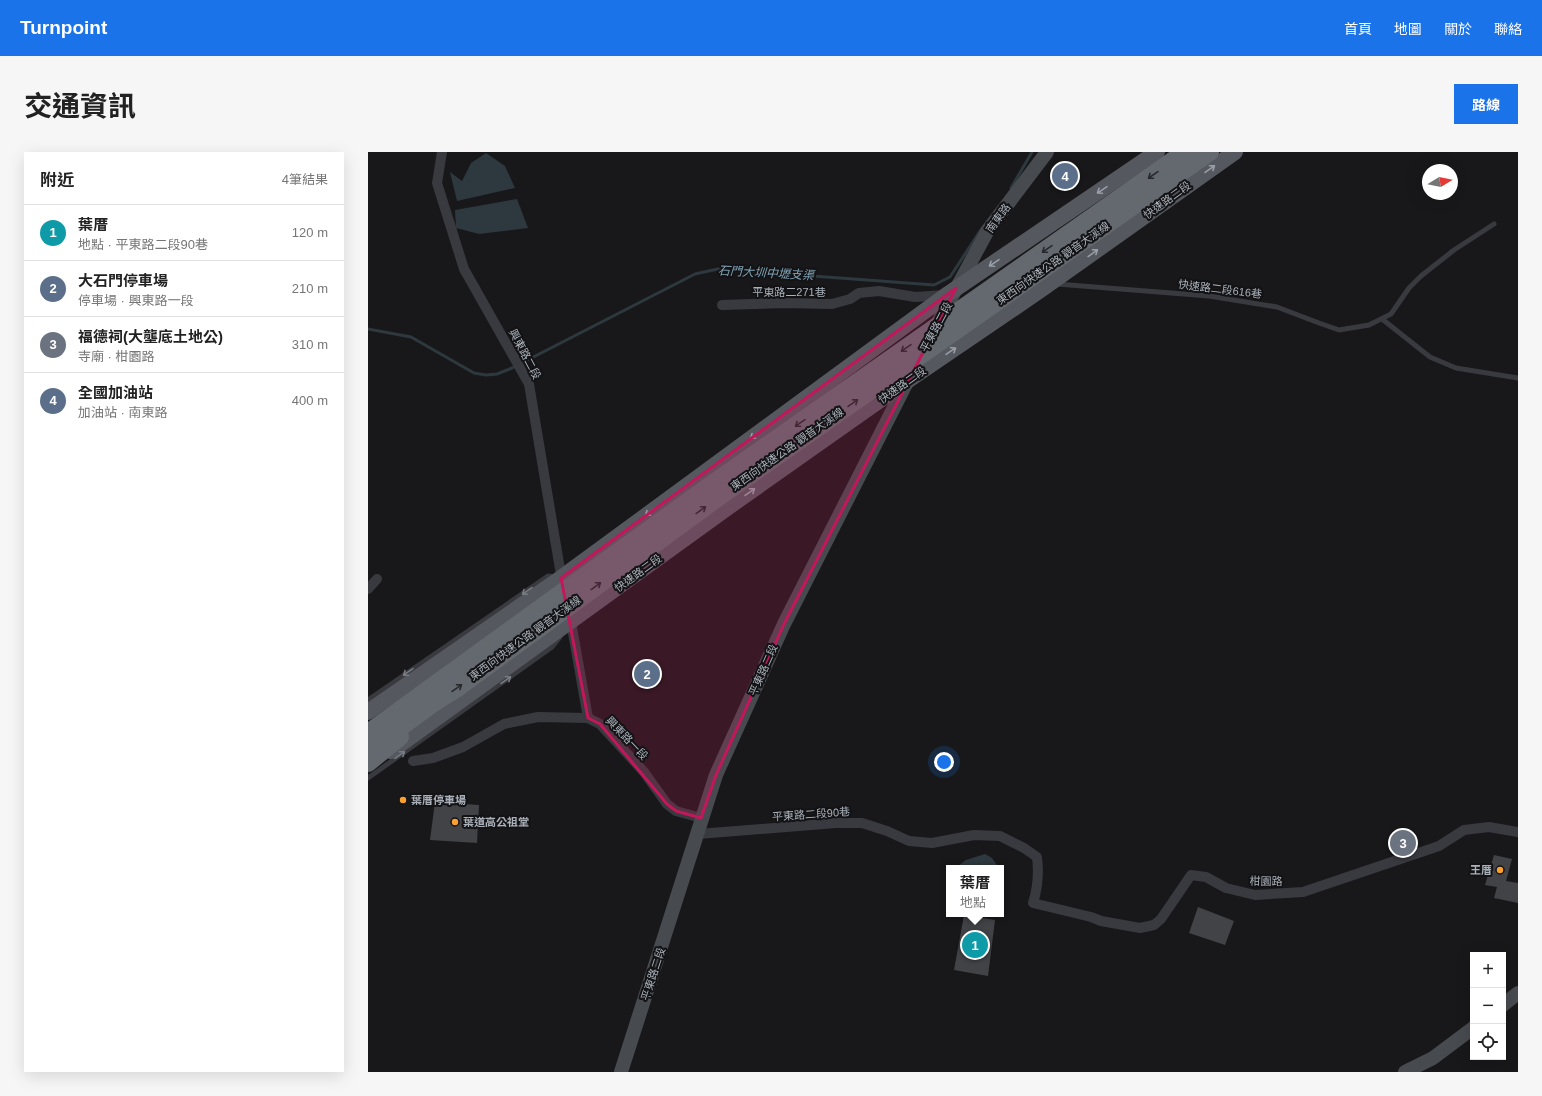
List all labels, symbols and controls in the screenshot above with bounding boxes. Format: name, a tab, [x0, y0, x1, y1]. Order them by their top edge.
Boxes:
text: Turnpoint	[20, 17, 107, 38]
text: 首頁	[1344, 21, 1372, 37]
text: 地圖	[1394, 21, 1422, 37]
text: 關於	[1444, 21, 1472, 37]
text: 聯絡	[1494, 21, 1522, 37]
button: 路線	[1454, 84, 1518, 124]
text: 交通資訊	[24, 91, 136, 122]
pin: 4	[1052, 161, 1078, 191]
north arrow	[1422, 164, 1458, 200]
one-way arrow	[1204, 165, 1215, 173]
text: 附近	[40, 171, 74, 190]
one-way arrow	[1148, 171, 1159, 179]
text: 4筆結果	[282, 172, 328, 187]
street label: 快速路二段	[1141, 179, 1193, 221]
one-way arrow	[1097, 186, 1108, 194]
street label: 南東路	[983, 201, 1013, 235]
text: 葉厝	[78, 216, 108, 233]
street label: 東西向快速公路 觀音大溪線	[994, 219, 1112, 307]
text: 1	[49, 225, 57, 240]
text: 120 m	[292, 225, 328, 240]
text: 地點 · 平東路二段90巷	[78, 237, 208, 252]
one-way arrow	[1042, 245, 1053, 253]
one-way arrow	[1087, 249, 1098, 257]
one-way arrow	[988, 259, 1000, 267]
water label: 石門大圳中壢支渠	[718, 263, 816, 283]
text: 大石門停車場	[78, 272, 168, 289]
street label: 快速路二段616巷	[1177, 278, 1263, 300]
text: 2	[49, 281, 57, 296]
text: 210 m	[292, 281, 328, 296]
street label: 平東路二271巷	[752, 286, 826, 298]
text: 停車場 · 興東路一段	[78, 293, 194, 308]
street label: 平東路二段	[918, 300, 954, 354]
street label: 興東路二段	[507, 327, 543, 381]
text: 福德祠(大壟底土地公)	[78, 328, 223, 345]
text: 3	[49, 337, 57, 352]
text: 310 m	[292, 337, 328, 352]
one-way arrow	[901, 344, 912, 352]
one-way arrow	[945, 347, 956, 355]
text: 寺廟 · 柑園路	[78, 349, 155, 364]
street label: 快速路二段	[876, 364, 928, 406]
text: 全國加油站	[78, 384, 153, 401]
text: 4	[49, 393, 57, 408]
text: 400 m	[292, 393, 328, 408]
one-way arrow	[847, 399, 858, 407]
text: 加油站 · 南東路	[78, 405, 168, 420]
street label: 東西向快速公路 觀音大溪線	[728, 405, 846, 493]
one-way arrow	[795, 419, 806, 427]
one-way arrow	[750, 431, 761, 440]
one-way arrow	[744, 488, 755, 496]
one-way arrow	[695, 506, 706, 514]
one-way arrow	[645, 508, 656, 516]
street label: 快速路二段	[612, 552, 664, 594]
one-way arrow	[590, 582, 601, 591]
one-way arrow	[521, 587, 532, 595]
street label: 東西向快速公路 觀音大溪線	[467, 593, 583, 683]
street label: 平東路二段	[746, 642, 780, 698]
pin: 2	[634, 659, 660, 689]
one-way arrow	[403, 668, 414, 676]
one-way arrow	[500, 676, 511, 684]
one-way arrow	[451, 684, 462, 692]
street label: 興東路一段	[604, 714, 650, 762]
one-way arrow	[394, 751, 405, 759]
your location	[934, 752, 954, 772]
place label: 葉厝停車場	[411, 794, 466, 806]
marker: 葉厝停車場	[398, 795, 408, 805]
street label: 平東路二段90巷	[772, 805, 850, 823]
place label: 葉道高公祖堂	[463, 816, 529, 828]
marker: 葉道高公祖堂	[450, 817, 460, 827]
pin: 3	[1390, 828, 1416, 858]
place label: 王厝	[1470, 864, 1492, 876]
popup	[946, 865, 1004, 917]
marker: 王厝	[1495, 865, 1505, 875]
text: 葉厝	[960, 874, 990, 891]
street label: 柑園路	[1249, 875, 1283, 887]
text: 地點	[960, 895, 986, 910]
pin: 1	[962, 930, 988, 960]
street label: 平東路二段	[639, 946, 667, 1002]
map controls	[1470, 952, 1506, 1060]
button: +	[1470, 952, 1506, 988]
button: −	[1470, 988, 1506, 1024]
button: locate	[1470, 1024, 1506, 1060]

